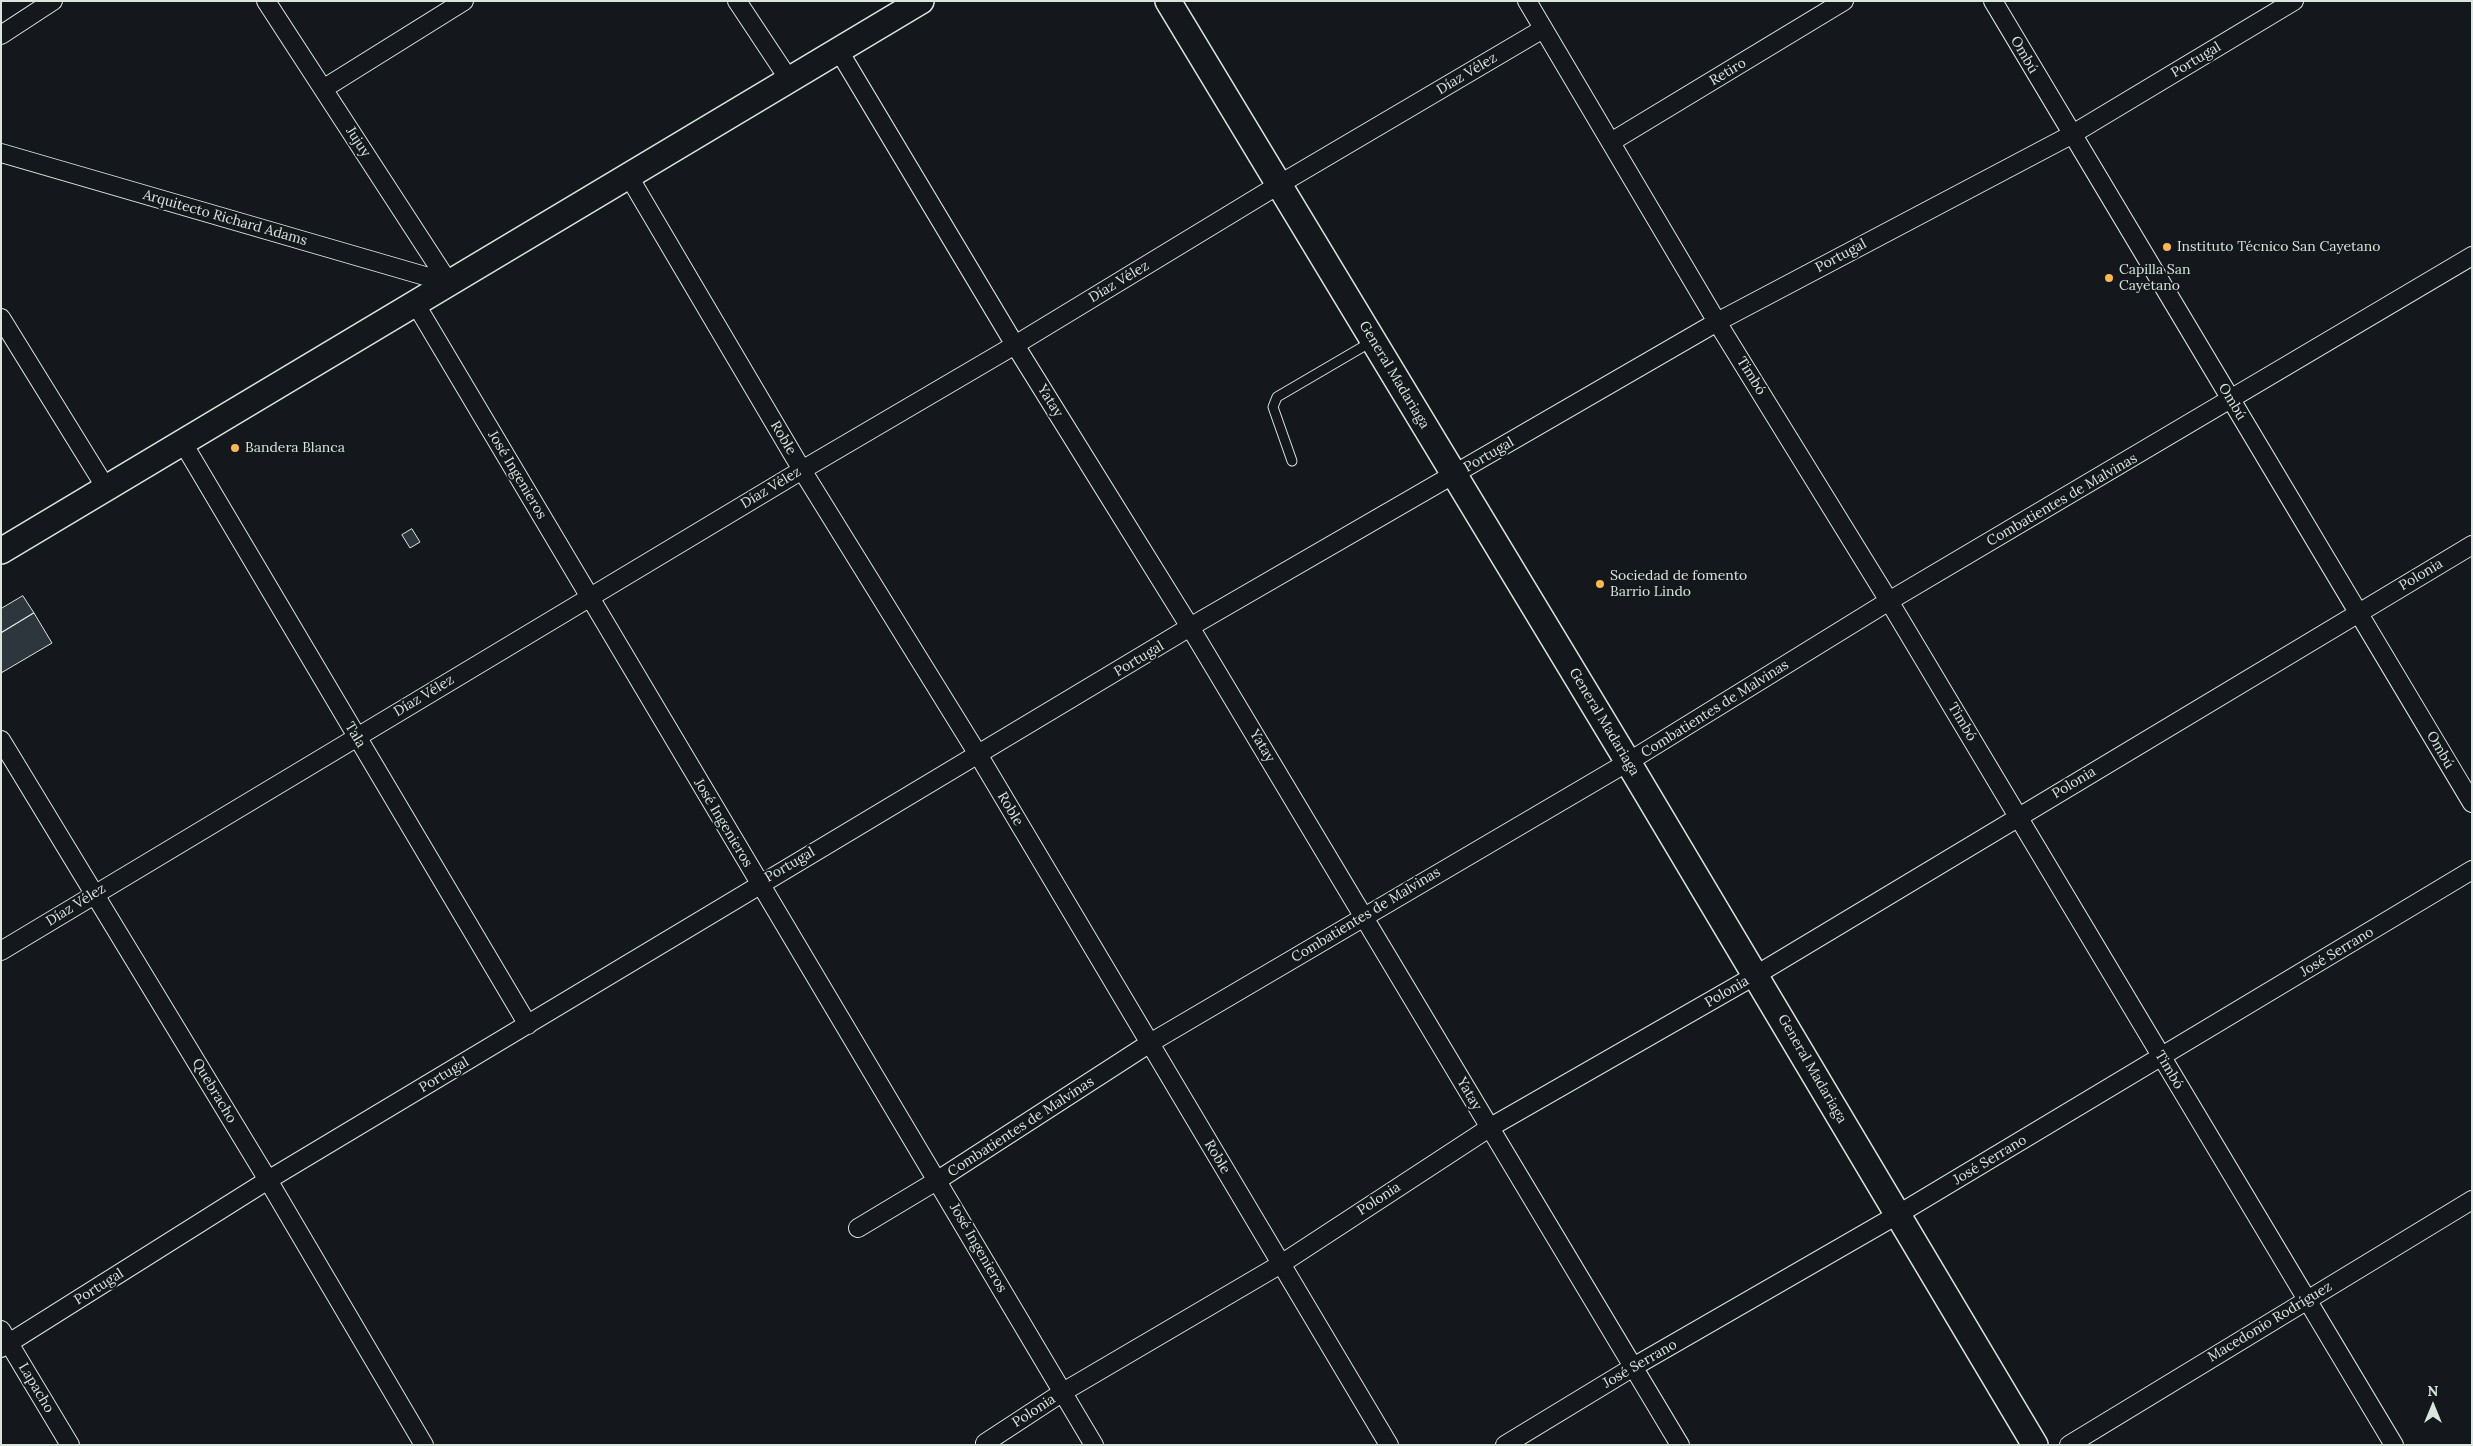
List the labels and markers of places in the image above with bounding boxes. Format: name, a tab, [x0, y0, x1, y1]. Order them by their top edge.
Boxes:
place label: Instituto Técnico San Cayetano	[2177, 239, 2380, 255]
marker: Instituto Técnico San Cayetano	[2161, 241, 2173, 253]
place label: Capilla San Cayetano	[2119, 262, 2190, 294]
marker: Capilla San Cayetano	[2103, 272, 2115, 284]
place label: Bandera Blanca	[245, 440, 345, 456]
marker: Bandera Blanca	[229, 442, 241, 454]
place label: Sociedad de fomento Barrio Lindo	[1610, 568, 1747, 600]
marker: Sociedad de fomento Barrio Lindo	[1594, 578, 1606, 590]

